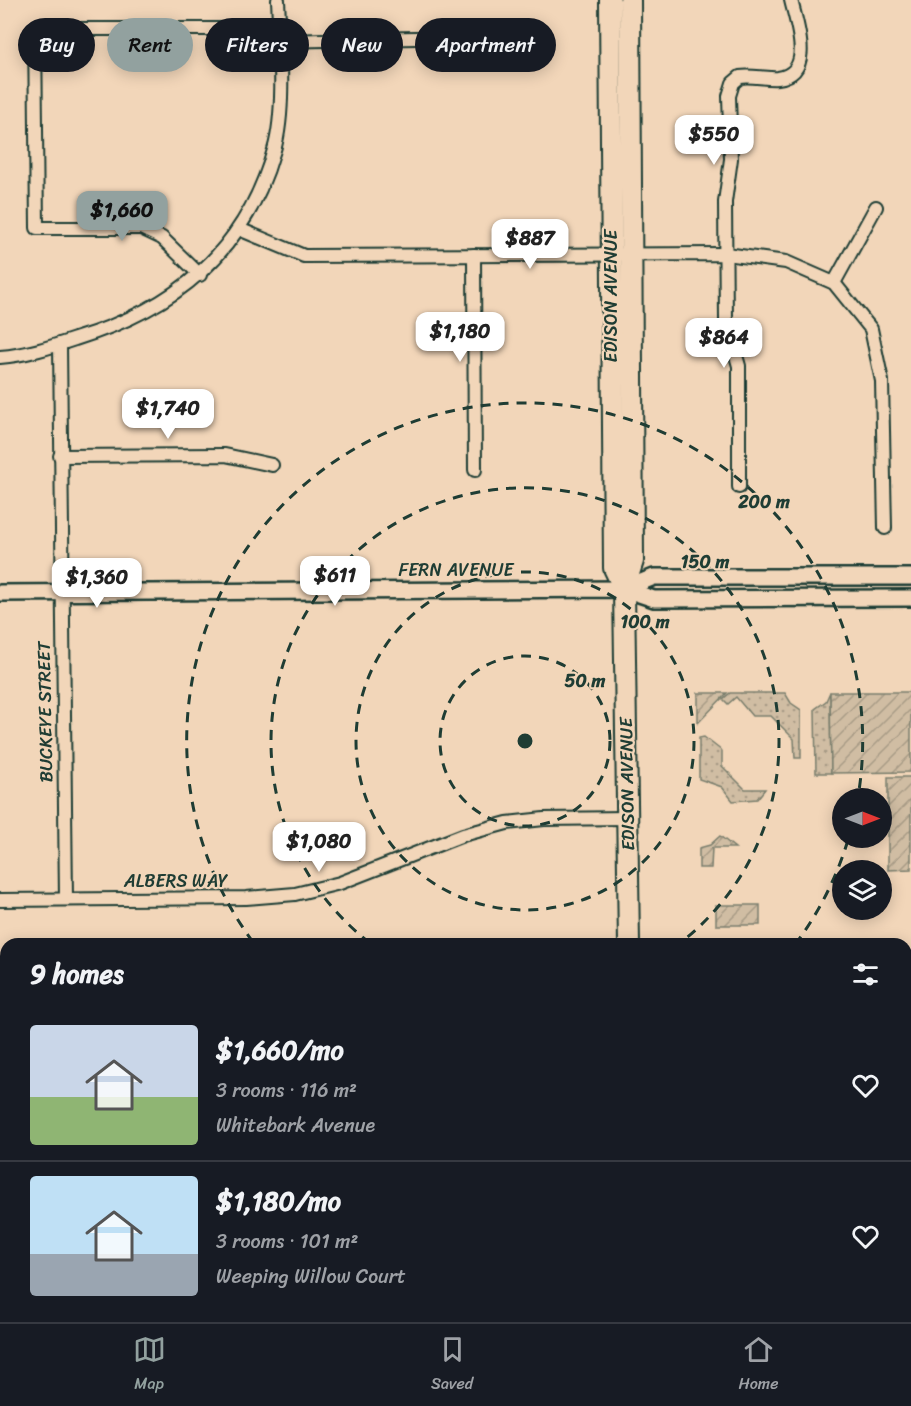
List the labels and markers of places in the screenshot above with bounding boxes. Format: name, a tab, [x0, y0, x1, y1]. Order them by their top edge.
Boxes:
pin: $550	[678, 115, 750, 166]
pin: $1,660	[73, 191, 171, 242]
pin: $887	[494, 219, 566, 270]
pin: $1,180	[411, 312, 509, 363]
pin: $864	[688, 318, 760, 369]
pin: $1,740	[119, 389, 217, 440]
pin: $611	[299, 556, 371, 607]
pin: $1,360	[48, 558, 146, 609]
centre of rings	[515, 731, 535, 751]
pin: $1,080	[270, 822, 368, 873]

